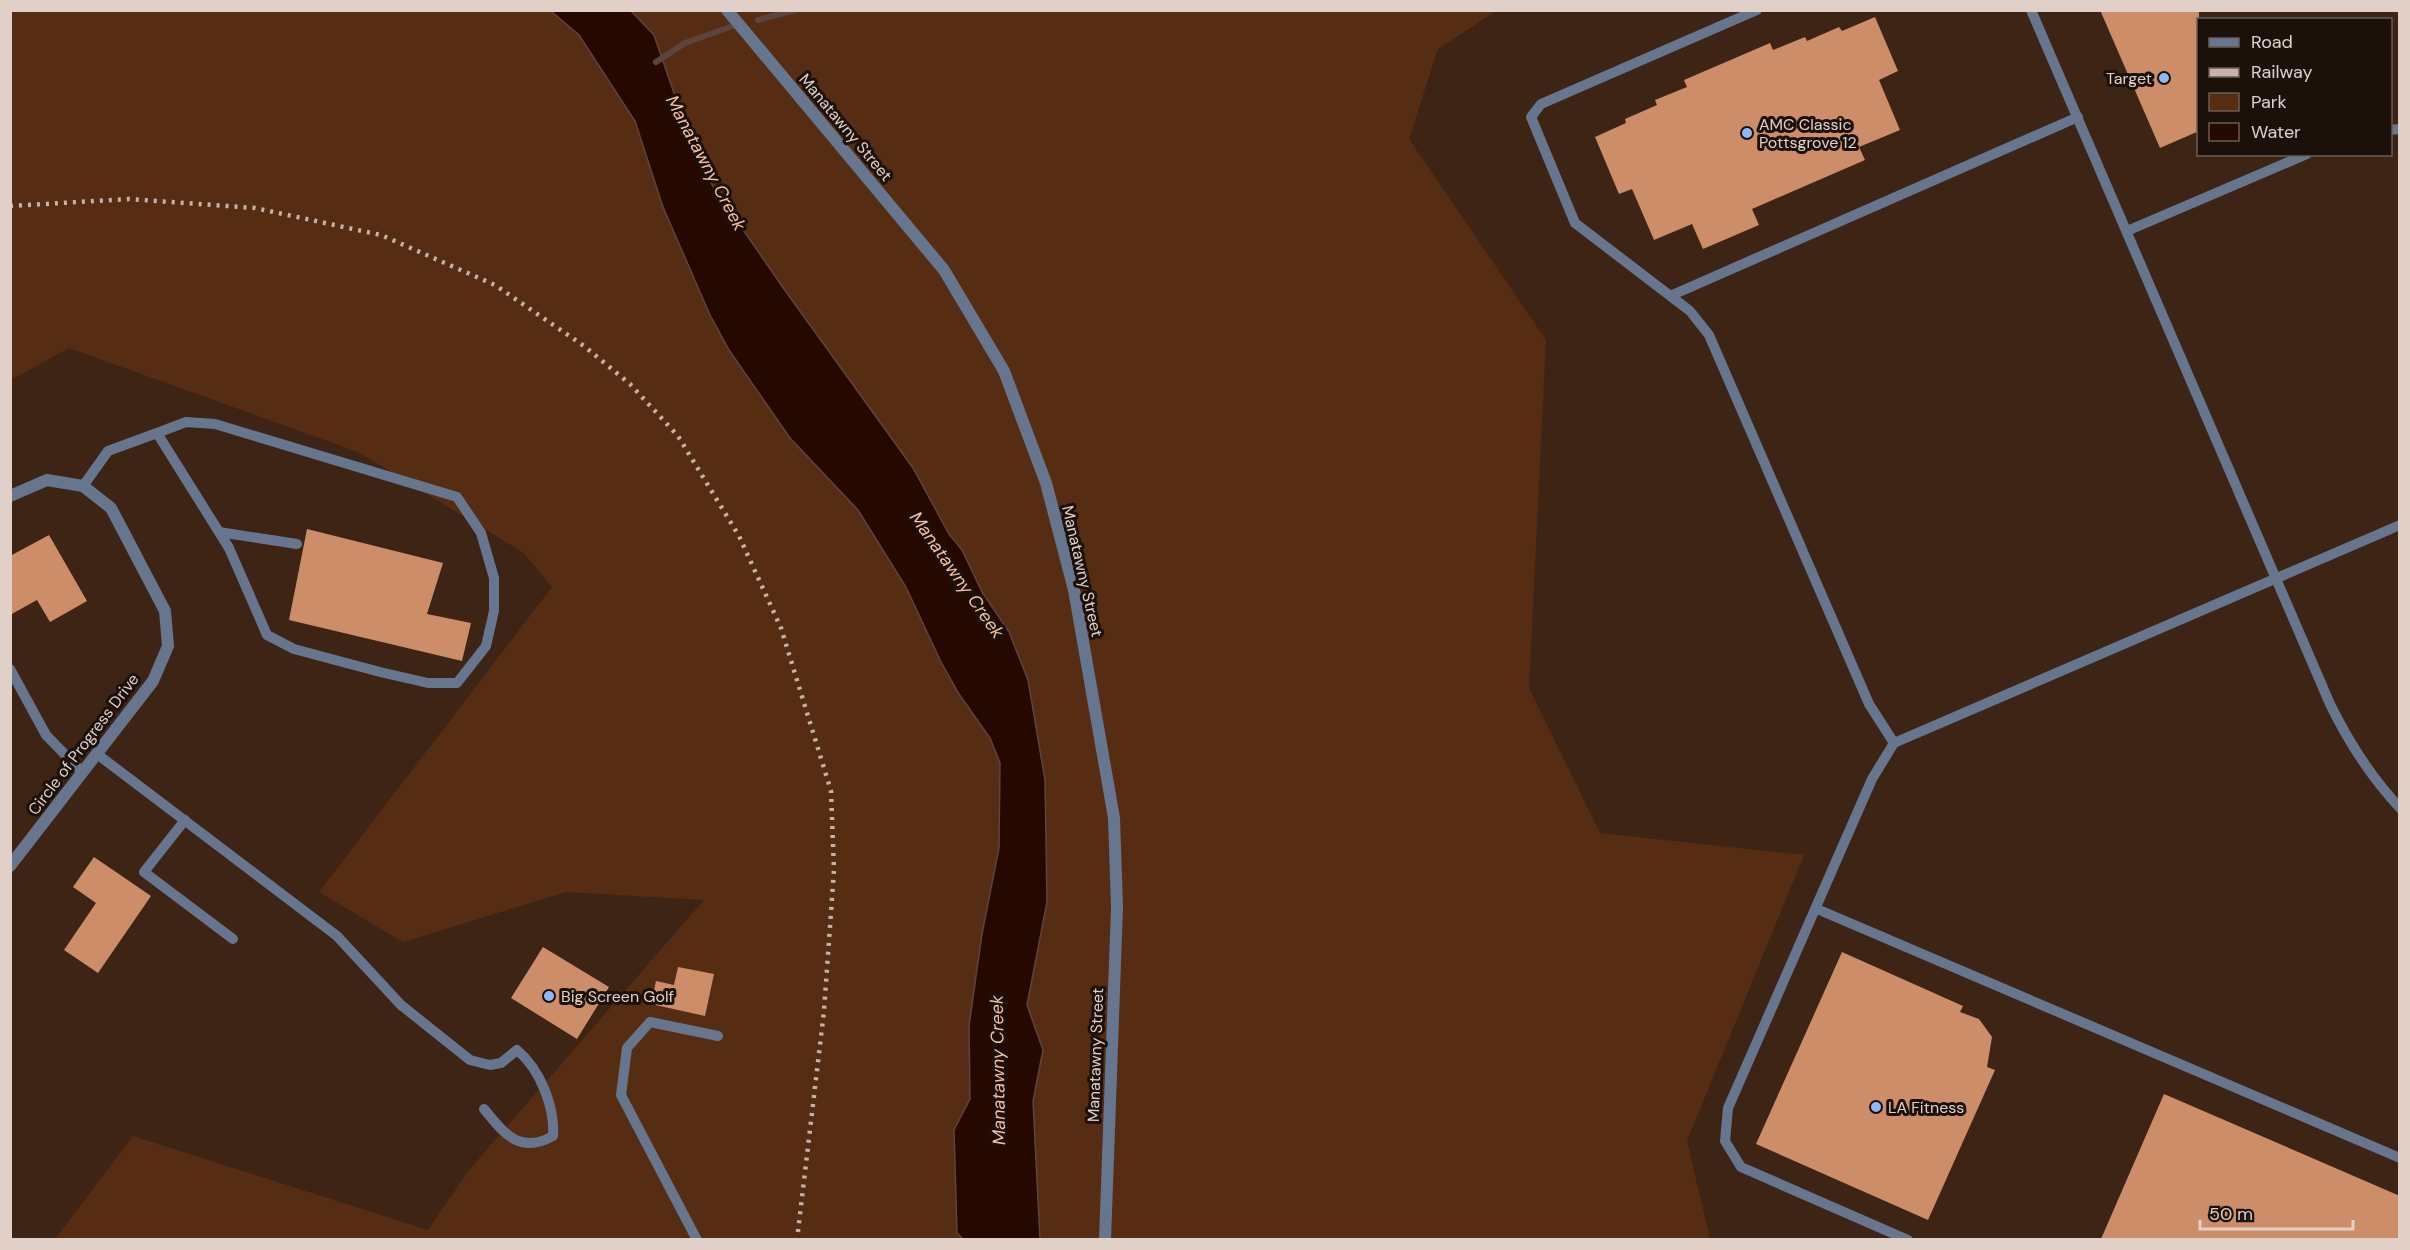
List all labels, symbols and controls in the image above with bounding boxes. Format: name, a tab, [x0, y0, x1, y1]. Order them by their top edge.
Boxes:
legend	[2197, 18, 2392, 156]
text: Road	[2251, 30, 2293, 54]
text: Railway	[2251, 60, 2313, 84]
place label: Target	[2106, 68, 2152, 89]
street label: Manatawny Street	[794, 69, 897, 186]
marker: Target	[2157, 71, 2171, 85]
text: Park	[2251, 90, 2287, 114]
water label: Manatawny Creek	[660, 91, 752, 236]
place label: AMC Classic Pottsgrove 12	[1759, 114, 1857, 153]
text: Water	[2251, 120, 2301, 144]
marker: AMC Classic Pottsgrove 12	[1740, 126, 1754, 140]
street label: Manatawny Street	[1057, 503, 1108, 639]
water label: Manatawny Creek	[904, 507, 1010, 644]
street label: Circle of Progress Drive	[23, 669, 144, 819]
place label: Big Screen Golf	[561, 986, 674, 1007]
street label: Manatawny Street	[1083, 988, 1108, 1122]
marker: Big Screen Golf	[542, 989, 556, 1003]
water label: Manatawny Creek	[985, 994, 1011, 1145]
place label: LA Fitness	[1888, 1097, 1964, 1118]
marker: LA Fitness	[1869, 1100, 1883, 1114]
scale bar	[2200, 1193, 2353, 1231]
text: 50 m	[2209, 1202, 2253, 1226]

